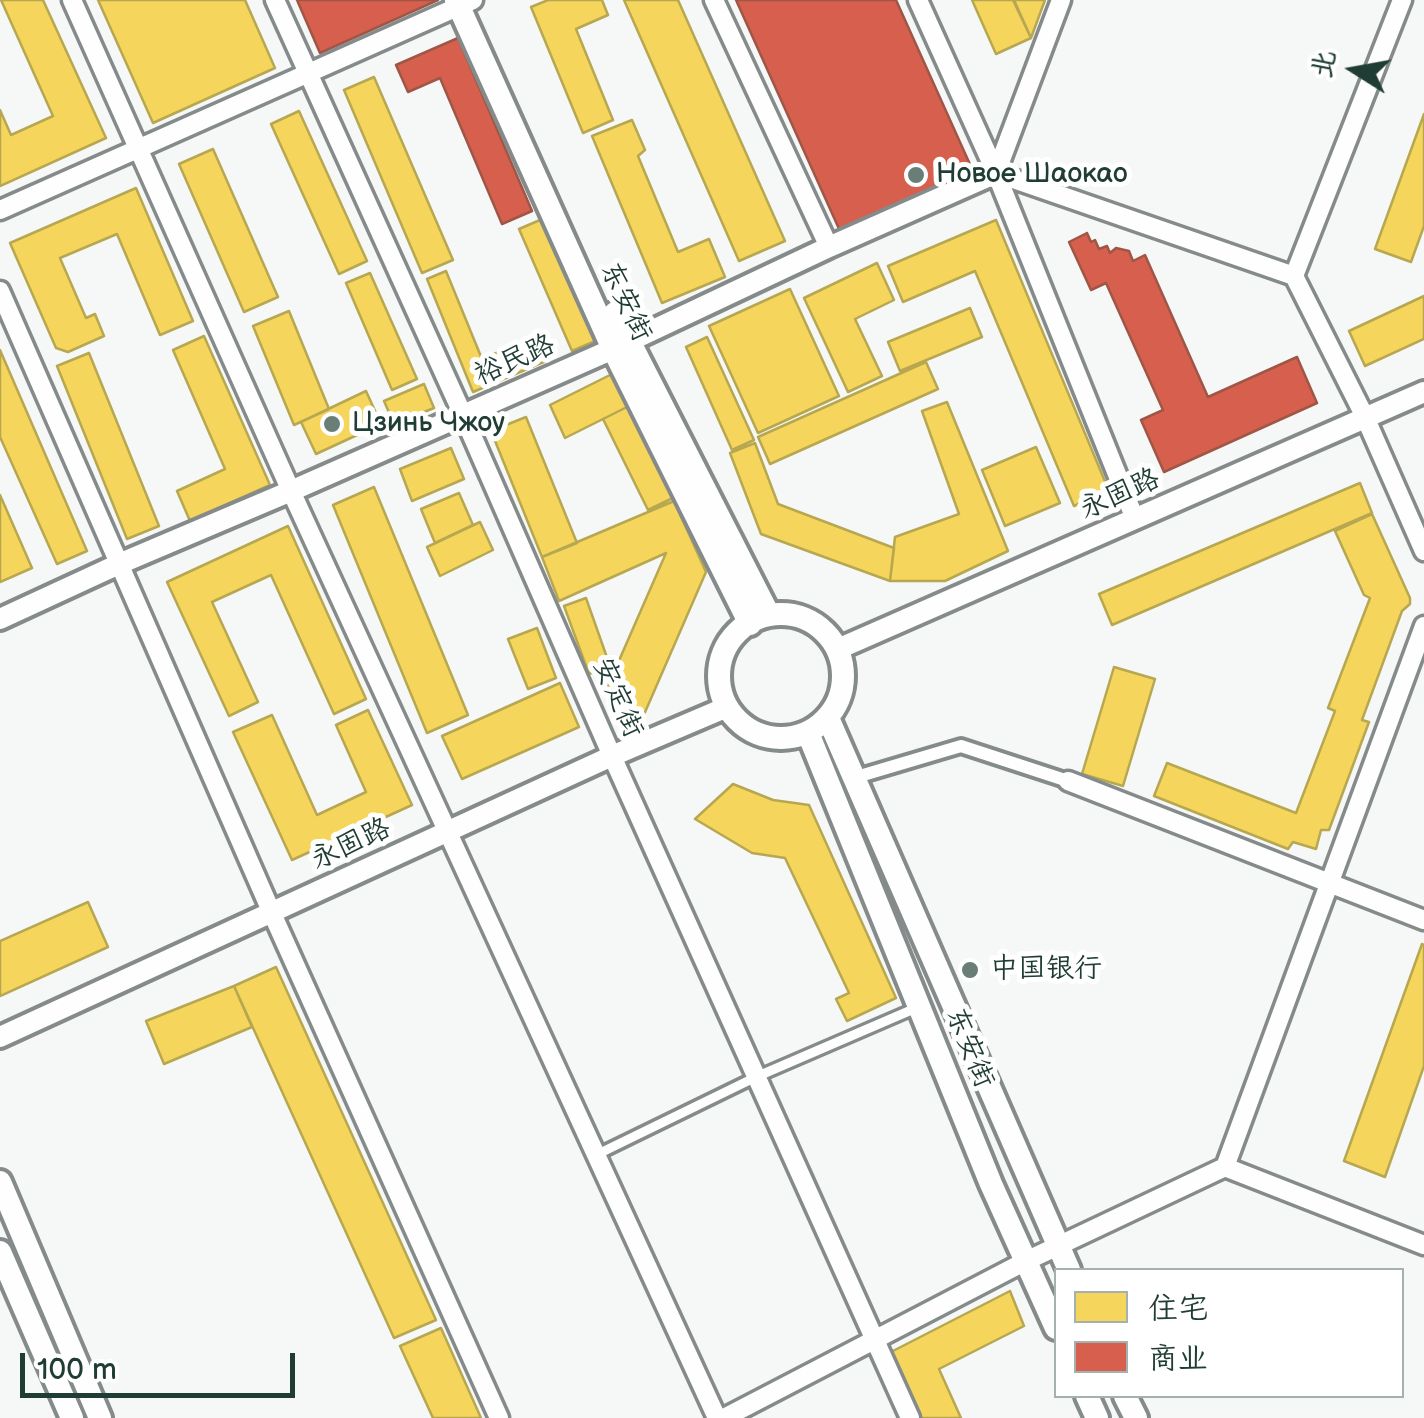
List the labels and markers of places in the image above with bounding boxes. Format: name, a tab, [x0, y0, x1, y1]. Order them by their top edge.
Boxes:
place label: Новое Шаокао	[936, 158, 1128, 192]
marker: Новое Шаокао	[905, 164, 927, 186]
place label: Цзинь Чжоу	[352, 407, 505, 441]
marker: Цзинь Чжоу	[321, 413, 343, 435]
place label: 中国银行	[990, 953, 1102, 987]
marker: 中国银行	[959, 959, 981, 981]

